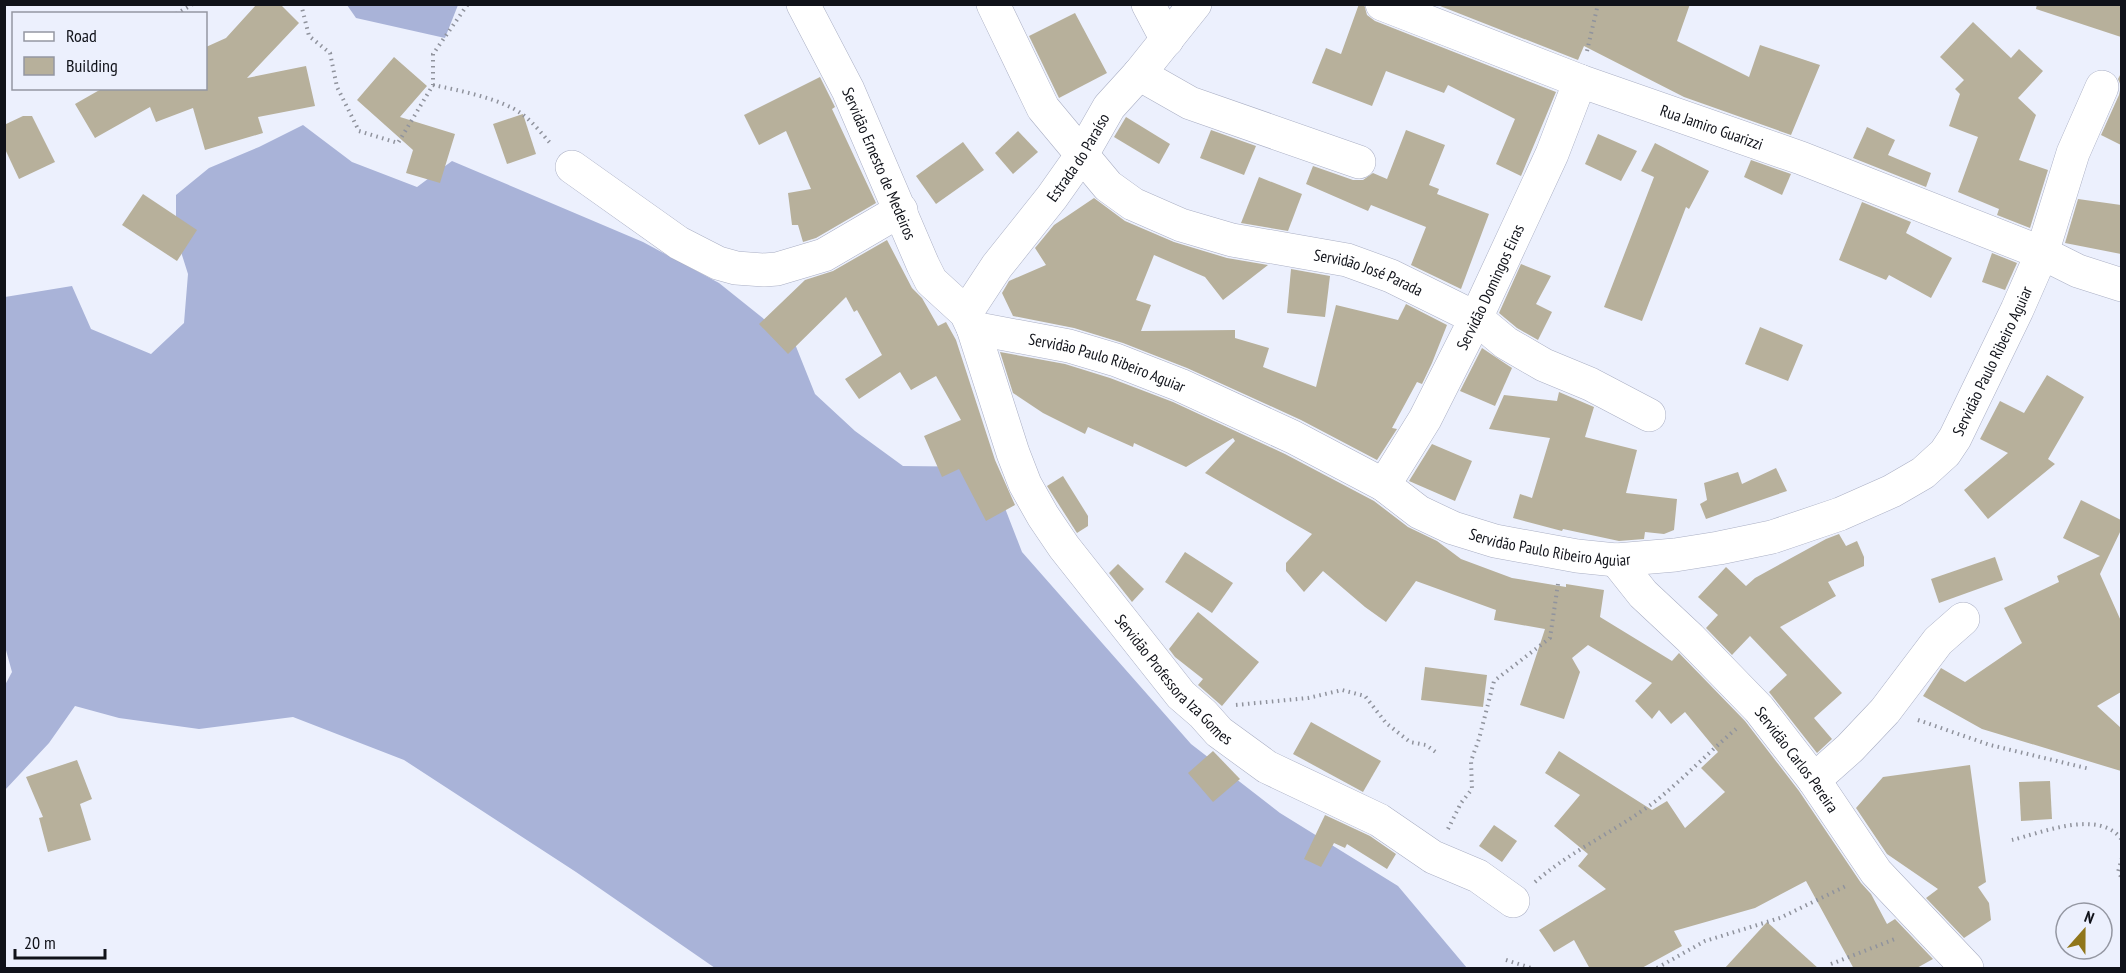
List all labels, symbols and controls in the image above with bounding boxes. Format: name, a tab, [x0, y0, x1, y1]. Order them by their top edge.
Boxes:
legend	[12, 12, 207, 90]
text: Road	[66, 24, 97, 47]
text: Building	[66, 54, 118, 77]
street label: Servidão Ernesto de Medeiros	[838, 84, 921, 243]
street label: Rua Jamiro Guarizzi	[1658, 100, 1766, 154]
street label: Estrada do Paraíso	[1042, 109, 1113, 205]
street label: Servidão Domingos Eiras	[1452, 221, 1528, 353]
street label: Servidão José Parada	[1312, 244, 1426, 300]
street label: Servidão Paulo Ribeiro Aguiar	[1948, 282, 2036, 439]
street label: Servidão Paulo Ribeiro Aguiar	[1027, 329, 1189, 396]
street label: Servidão Paulo Ribeiro Aguiar	[1467, 524, 1632, 570]
street label: Servidão Professora Iza Gomes	[1111, 610, 1237, 749]
street label: Servidão Carlos Pereira	[1751, 703, 1843, 816]
north arrow	[2054, 901, 2114, 961]
text: N	[2082, 906, 2097, 928]
scale bar	[15, 922, 105, 960]
text: 20 m	[24, 931, 56, 954]

